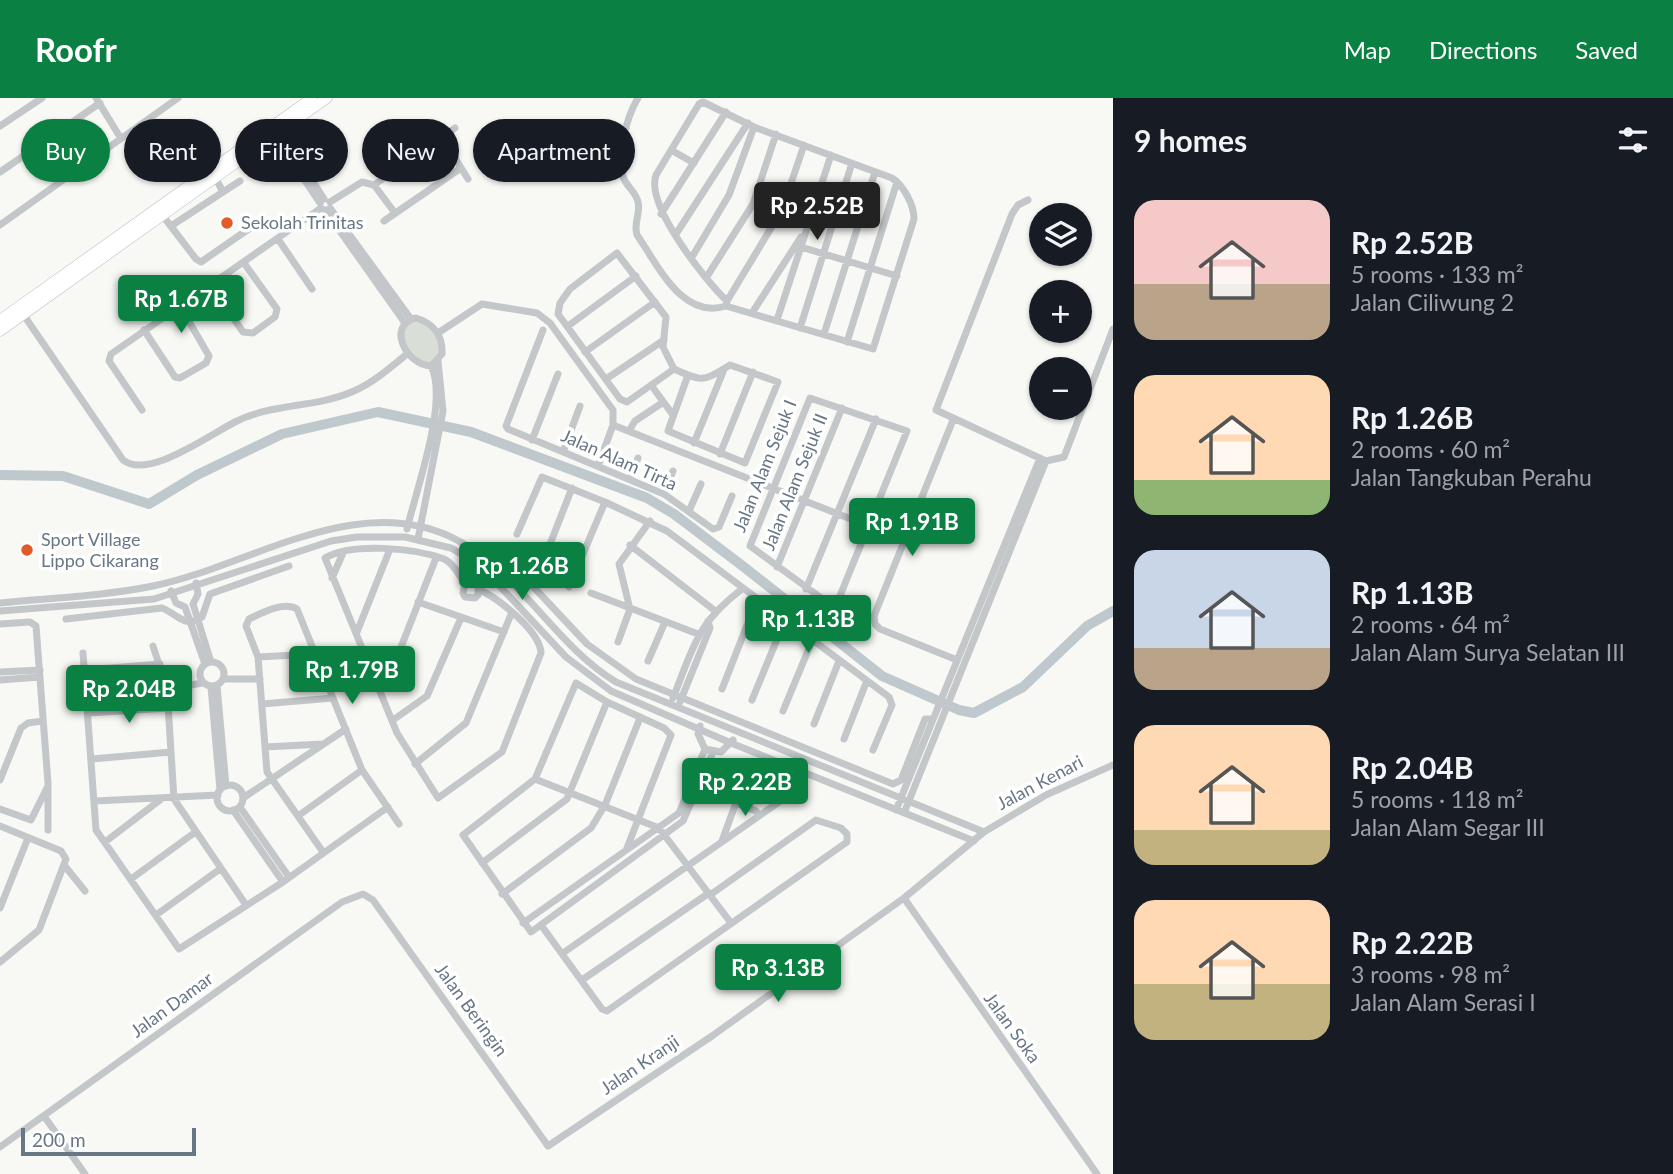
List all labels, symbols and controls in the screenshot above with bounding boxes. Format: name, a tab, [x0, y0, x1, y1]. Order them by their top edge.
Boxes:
text: Roofr	[35, 29, 117, 69]
text: Map	[1344, 35, 1391, 64]
text: Directions	[1429, 35, 1537, 64]
text: Saved	[1575, 35, 1638, 64]
chip: Buy	[21, 119, 110, 182]
chip: Rent	[124, 119, 221, 182]
chip: Filters	[235, 119, 348, 182]
chip: New	[362, 119, 459, 182]
chip: Apartment	[473, 119, 635, 182]
icon: filters	[1614, 121, 1652, 159]
text: 9 homes	[1134, 122, 1247, 158]
pin: Rp 2.52B	[745, 183, 889, 242]
text: Rp 2.52B	[770, 191, 864, 219]
map controls	[1029, 203, 1092, 420]
button: layers	[1029, 203, 1092, 266]
place label: Sekolah Trinitas	[241, 211, 364, 233]
marker: Sekolah Trinitas	[219, 215, 235, 231]
text: Rp 2.52B	[1351, 224, 1474, 260]
icon: home	[1190, 228, 1274, 312]
text: 5 rooms · 133 m²	[1351, 260, 1523, 288]
pin: Rp 1.67B	[109, 275, 253, 335]
button: +	[1029, 280, 1092, 343]
text: Rp 1.67B	[134, 284, 228, 312]
text: Jalan Ciliwung 2	[1351, 288, 1514, 316]
button: −	[1029, 357, 1092, 420]
street label: Jalan Alam Sejuk I	[728, 396, 801, 535]
text: Rp 1.26B	[1351, 399, 1474, 435]
icon: home	[1190, 403, 1274, 487]
street label: Jalan Alam Sejuk II	[757, 410, 832, 553]
street label: Jalan Alam Tirta	[558, 424, 681, 494]
text: 2 rooms · 60 m²	[1351, 435, 1510, 463]
text: Jalan Tangkuban Perahu	[1351, 463, 1592, 491]
pin: Rp 1.91B	[840, 498, 984, 558]
text: Rp 1.91B	[865, 507, 959, 535]
place label: Sport Village Lippo Cikarang	[41, 528, 159, 571]
marker: Sport Village Lippo Cikarang	[19, 542, 35, 558]
pin: Rp 1.26B	[450, 542, 594, 602]
text: Rp 1.26B	[475, 551, 569, 579]
text: Rp 1.13B	[1351, 574, 1474, 610]
icon: home	[1190, 578, 1274, 662]
pin: Rp 1.13B	[736, 596, 880, 655]
text: Rp 1.13B	[761, 604, 855, 632]
text: 2 rooms · 64 m²	[1351, 610, 1510, 638]
text: Jalan Alam Surya Selatan III	[1351, 638, 1625, 666]
pin: Rp 1.79B	[280, 646, 424, 706]
text: Rp 1.79B	[305, 655, 399, 683]
pin: Rp 2.04B	[57, 666, 201, 725]
text: Rp 2.04B	[82, 674, 176, 702]
text: Rp 2.04B	[1351, 749, 1474, 785]
street label: Jalan Kenari	[993, 750, 1086, 814]
icon: home	[1190, 753, 1274, 837]
pin: Rp 2.22B	[673, 758, 817, 818]
text: Rp 2.22B	[698, 767, 792, 795]
text: 5 rooms · 118 m²	[1351, 785, 1523, 813]
text: Jalan Alam Segar III	[1351, 813, 1545, 841]
text: Rp 2.22B	[1351, 924, 1474, 960]
icon: home	[1190, 928, 1274, 1012]
pin: Rp 3.13B	[706, 944, 850, 1004]
text: Rp 3.13B	[731, 953, 825, 981]
street label: Jalan Beringin	[431, 959, 513, 1060]
text: 3 rooms · 98 m²	[1351, 960, 1510, 988]
street label: Jalan Damar	[126, 967, 217, 1042]
street label: Jalan Soka	[980, 988, 1046, 1067]
text: Jalan Alam Serasi I	[1351, 988, 1536, 1016]
street label: Jalan Kranji	[596, 1030, 683, 1098]
scale bar	[21, 1125, 196, 1157]
text: 200 m	[32, 1128, 86, 1151]

